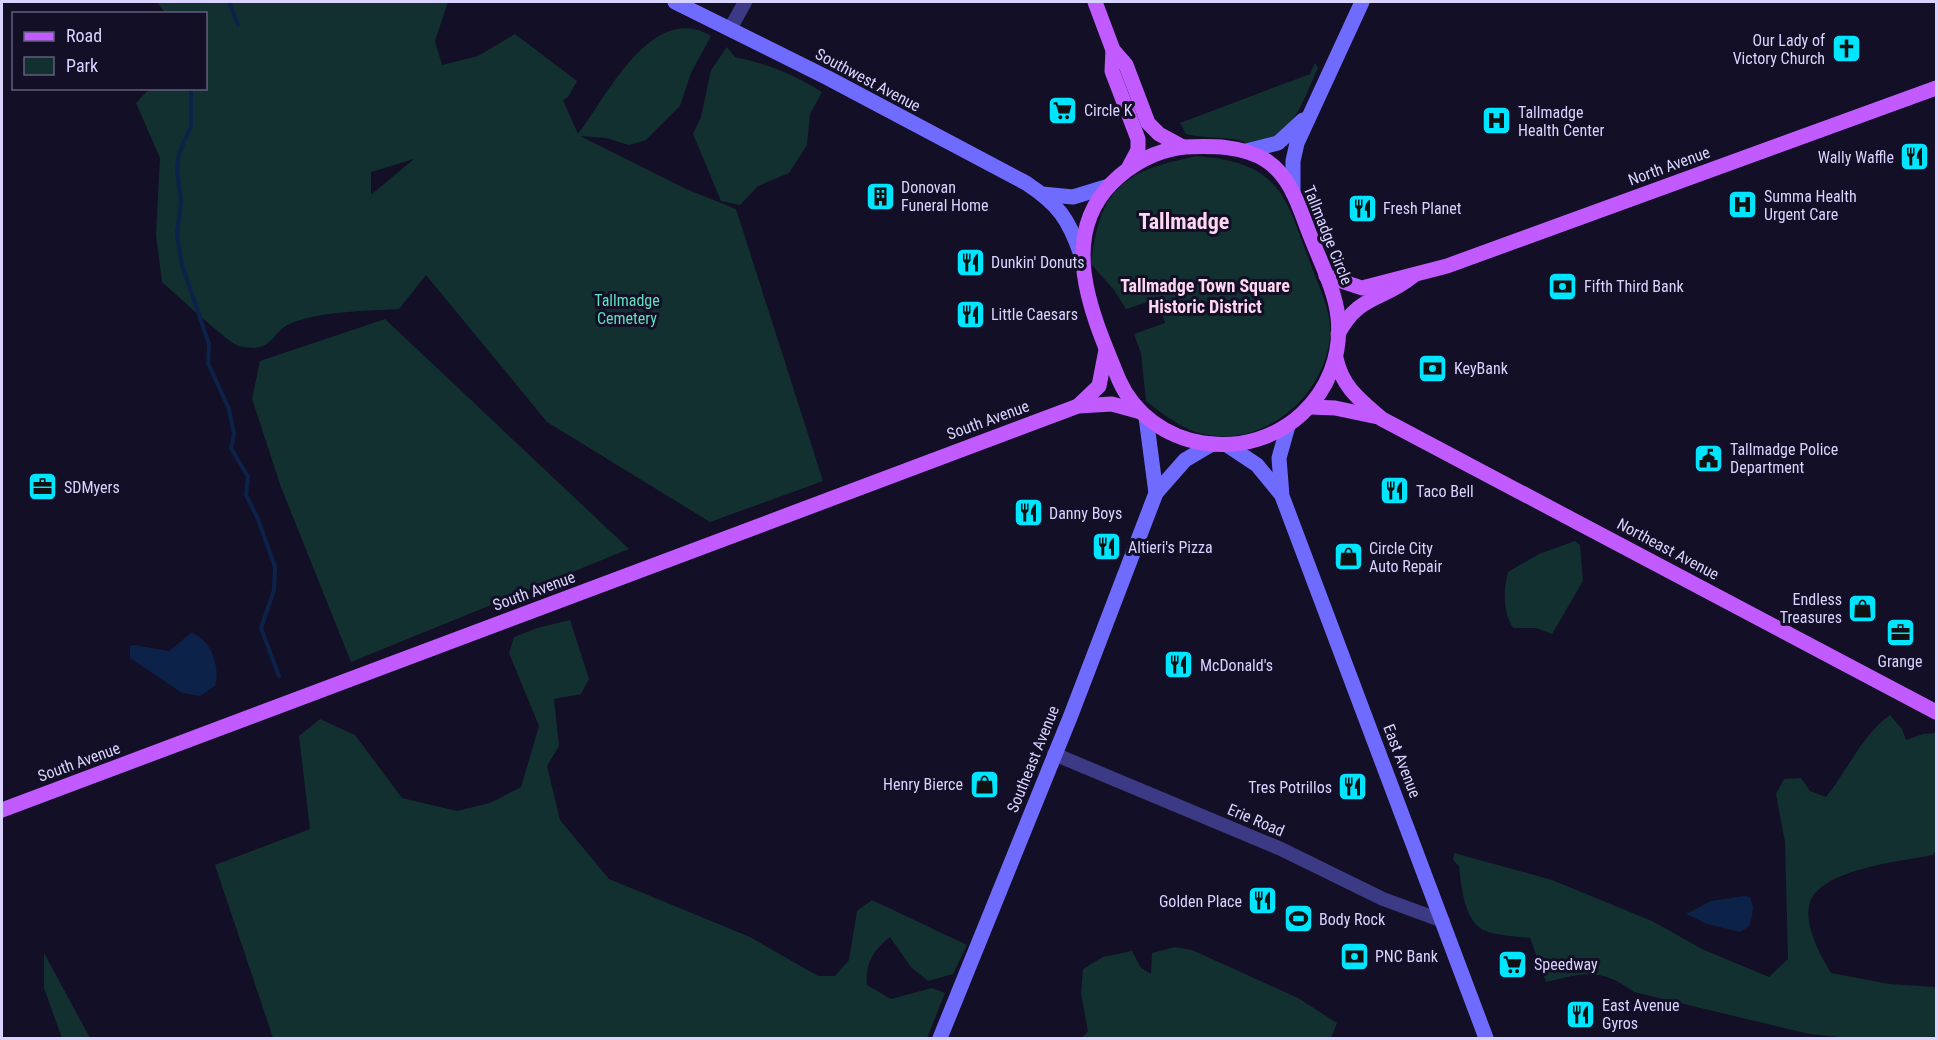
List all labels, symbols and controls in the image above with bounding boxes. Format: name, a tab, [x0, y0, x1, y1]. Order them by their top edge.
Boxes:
legend	[12, 12, 207, 90]
text: Road	[66, 25, 102, 46]
place label: Our Lady of Victory Church	[1733, 31, 1825, 68]
church icon: Our Lady of Victory Church	[1830, 33, 1862, 65]
street label: Southwest Avenue	[812, 44, 924, 116]
text: Park	[66, 55, 98, 76]
supermarket icon: Circle K	[1047, 94, 1079, 126]
place label: Circle K	[1084, 101, 1133, 120]
place label: Tallmadge Health Center	[1518, 103, 1604, 140]
hospital icon: Tallmadge Health Center	[1481, 105, 1513, 137]
restaurant icon: Wally Waffle	[1899, 141, 1931, 173]
street label: North Avenue	[1626, 142, 1712, 190]
place label: Wally Waffle	[1818, 148, 1894, 167]
place label: Donovan Funeral Home	[901, 178, 989, 215]
building icon: Donovan Funeral Home	[864, 180, 896, 212]
street label: Tallmadge Circle	[1299, 183, 1357, 287]
place label: Summa Health Urgent Care	[1764, 187, 1857, 224]
hospital icon: Summa Health Urgent Care	[1727, 189, 1759, 221]
restaurant icon: Fresh Planet	[1346, 192, 1378, 224]
place label: Fresh Planet	[1383, 199, 1462, 218]
district label: Tallmadge	[1139, 209, 1229, 234]
restaurant icon: Dunkin' Donuts	[954, 246, 986, 278]
place label: Dunkin' Donuts	[991, 253, 1085, 272]
bank icon: Fifth Third Bank	[1547, 270, 1579, 302]
district label: Tallmadge Town Square Historic District	[1120, 275, 1290, 317]
place label: Fifth Third Bank	[1584, 277, 1684, 296]
park label: Tallmadge Cemetery	[594, 291, 660, 328]
restaurant icon: Little Caesars	[954, 298, 986, 330]
place label: Little Caesars	[991, 305, 1078, 324]
bank icon: KeyBank	[1417, 352, 1449, 384]
place label: KeyBank	[1454, 359, 1509, 378]
street label: South Avenue	[944, 396, 1032, 444]
place label: Tallmadge Police Department	[1730, 440, 1838, 477]
public building icon: Tallmadge Police Department	[1693, 442, 1725, 474]
office icon: SDMyers	[27, 471, 59, 503]
restaurant icon: Taco Bell	[1379, 475, 1411, 507]
place label: SDMyers	[64, 478, 120, 497]
place label: Taco Bell	[1416, 482, 1474, 501]
restaurant icon: Danny Boys	[1012, 497, 1044, 529]
place label: Danny Boys	[1049, 504, 1122, 523]
street label: Northeast Avenue	[1614, 514, 1722, 584]
restaurant icon: Altieri's Pizza	[1091, 531, 1123, 563]
place label: Altieri's Pizza	[1128, 538, 1213, 557]
place label: Circle City Auto Repair	[1369, 539, 1442, 576]
shop icon: Circle City Auto Repair	[1332, 541, 1364, 573]
street label: South Avenue	[490, 567, 578, 615]
place label: Endless Treasures	[1780, 590, 1842, 627]
shop icon: Endless Treasures	[1847, 592, 1879, 624]
office icon: Grange	[1884, 617, 1916, 649]
restaurant icon: McDonald's	[1163, 649, 1195, 681]
place label: Grange	[1878, 652, 1922, 671]
place label: McDonald's	[1200, 656, 1273, 675]
street label: Southeast Avenue	[1003, 703, 1063, 815]
street label: East Avenue	[1379, 721, 1425, 801]
street label: South Avenue	[35, 738, 123, 786]
shop icon: Henry Bierce	[968, 768, 1000, 800]
restaurant icon: Tres Potrillos	[1337, 771, 1369, 803]
place label: Henry Bierce	[883, 775, 963, 794]
place label: Tres Potrillos	[1248, 778, 1332, 797]
street label: Erie Road	[1225, 800, 1287, 840]
restaurant icon: Golden Place	[1247, 885, 1279, 917]
place label: Golden Place	[1159, 892, 1242, 911]
sports icon: Body Rock	[1282, 903, 1314, 935]
place label: Body Rock	[1319, 910, 1386, 929]
bank icon: PNC Bank	[1338, 940, 1370, 972]
place label: PNC Bank	[1375, 947, 1439, 966]
supermarket icon: Speedway	[1497, 948, 1529, 980]
place label: Speedway	[1534, 955, 1598, 974]
place label: East Avenue Gyros	[1602, 996, 1679, 1033]
restaurant icon: East Avenue Gyros	[1565, 998, 1597, 1030]

